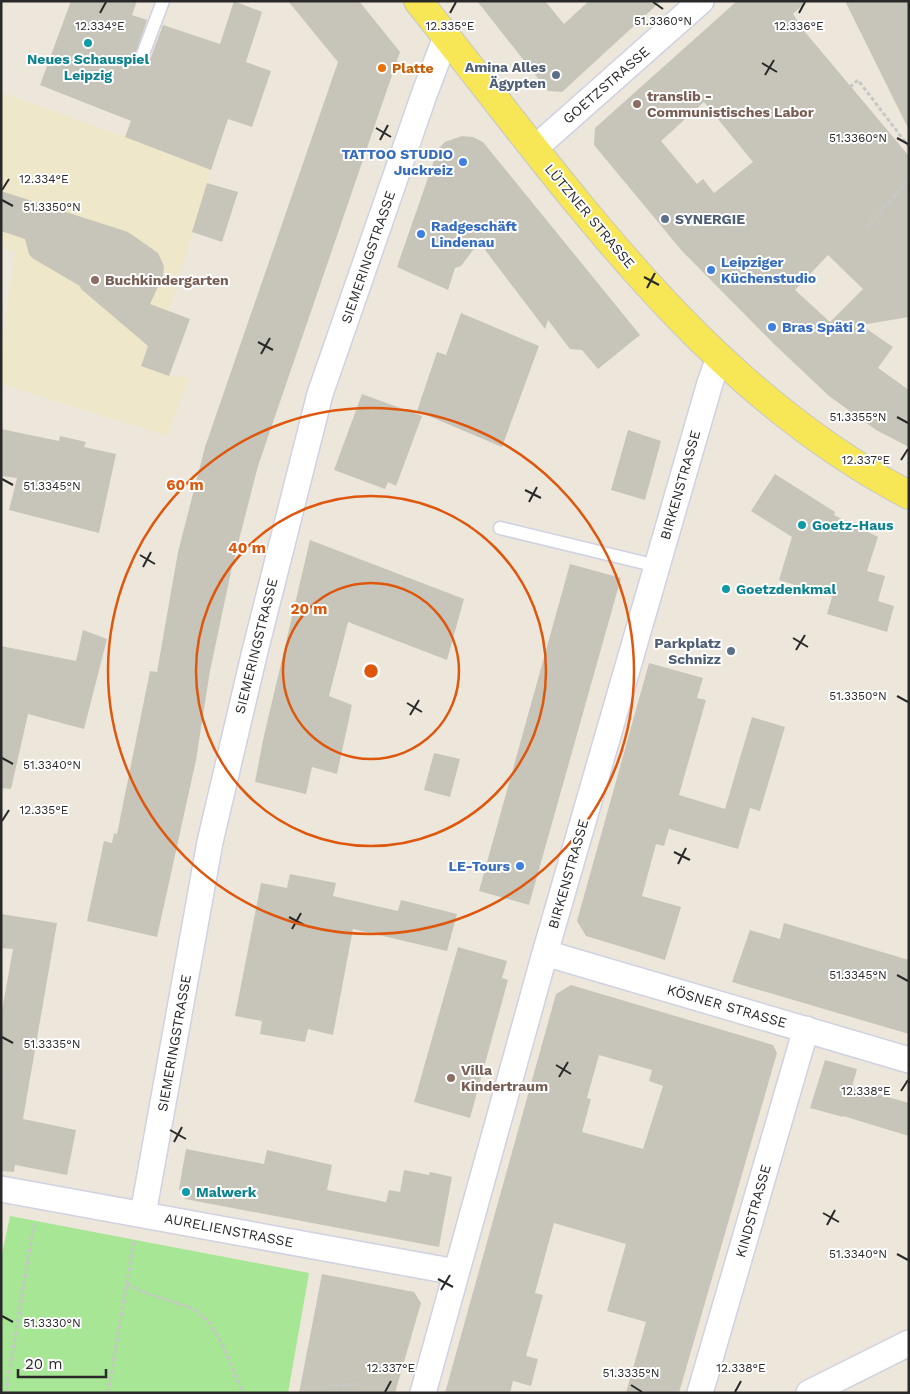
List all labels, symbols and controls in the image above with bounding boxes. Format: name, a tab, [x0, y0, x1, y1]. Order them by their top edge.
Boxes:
text: 51.3360°N	[634, 14, 692, 28]
text: 12.334°E	[75, 19, 125, 33]
text: 12.335°E	[425, 19, 475, 33]
text: 12.336°E	[774, 19, 824, 33]
marker: Neues Schauspiel Leipzig	[82, 37, 94, 49]
street label: GOETZSTRASSE	[560, 43, 652, 127]
place label: Neues Schauspiel Leipzig	[27, 51, 149, 83]
place label: Amina Alles Ägypten	[465, 59, 547, 91]
place label: Platte	[392, 60, 434, 76]
marker: Platte	[376, 62, 388, 74]
marker: Amina Alles Ägypten	[550, 69, 562, 81]
place label: translib - Communistisches Labor	[647, 88, 814, 120]
marker: translib - Communistisches Labor	[631, 98, 643, 110]
text: 51.3360°N	[829, 131, 887, 145]
place label: TATTOO STUDIO Juckreiz	[341, 146, 453, 178]
marker: TATTOO STUDIO Juckreiz	[457, 156, 469, 168]
street label: LÜTZNER STRASSE	[542, 161, 638, 271]
text: 12.334°E	[19, 172, 69, 186]
street label: SIEMERINGSTRASSE	[338, 189, 398, 325]
text: 51.3350°N	[23, 200, 81, 214]
place label: SYNERGIE	[675, 211, 745, 227]
marker: SYNERGIE	[659, 213, 671, 225]
place label: Radgeschäft Lindenau	[431, 218, 517, 250]
marker: Radgeschäft Lindenau	[415, 228, 427, 240]
place label: Leipziger Küchenstudio	[721, 254, 816, 286]
marker: Leipziger Küchenstudio	[705, 264, 717, 276]
place label: Buchkindergarten	[105, 272, 229, 288]
marker: Buchkindergarten	[89, 274, 101, 286]
place label: Bras Späti 2	[782, 319, 865, 335]
marker: Bras Späti 2	[766, 321, 778, 333]
text: 51.3355°N	[829, 410, 887, 424]
street label: BIRKENSTRASSE	[657, 428, 703, 542]
text: 12.337°E	[842, 453, 890, 467]
text: 60 m	[166, 476, 204, 494]
text: 51.3345°N	[23, 479, 81, 493]
place label: Goetz-Haus	[812, 517, 894, 533]
marker: Goetz-Haus	[796, 519, 808, 531]
text: 40 m	[228, 539, 266, 557]
street label: SIEMERINGSTRASSE	[231, 577, 281, 715]
place label: Goetzdenkmal	[736, 581, 836, 597]
marker: Goetzdenkmal	[720, 583, 732, 595]
text: 20 m	[290, 600, 328, 618]
place label: Parkplatz Schnizz	[654, 635, 721, 667]
marker: Parkplatz Schnizz	[725, 645, 737, 657]
centre of rings	[362, 662, 380, 680]
text: 51.3350°N	[829, 689, 887, 703]
text: 51.3340°N	[23, 758, 81, 772]
text: 12.335°E	[19, 803, 69, 817]
street label: BIRKENSTRASSE	[545, 817, 591, 931]
place label: LE-Tours	[449, 858, 511, 874]
marker: LE-Tours	[514, 860, 526, 872]
text: 51.3345°N	[829, 968, 887, 982]
street label: SIEMERINGSTRASSE	[154, 973, 194, 1113]
street label: KÖSNER STRASSE	[665, 981, 789, 1031]
text: 51.3335°N	[23, 1037, 81, 1051]
place label: Villa Kindertraum	[461, 1062, 548, 1094]
marker: Villa Kindertraum	[445, 1072, 457, 1084]
text: 12.338°E	[841, 1084, 891, 1098]
street label: KINDSTRASSE	[732, 1163, 774, 1259]
place label: Malwerk	[196, 1184, 257, 1200]
marker: Malwerk	[180, 1186, 192, 1198]
street label: AURELIENSTRASSE	[163, 1210, 295, 1250]
text: 51.3340°N	[829, 1247, 887, 1261]
text: 51.3330°N	[23, 1316, 81, 1330]
scale bar	[18, 1346, 105, 1378]
text: 20 m	[25, 1355, 63, 1373]
text: 12.337°E	[367, 1361, 415, 1375]
text: 12.338°E	[716, 1361, 766, 1375]
text: 51.3335°N	[602, 1366, 660, 1380]

